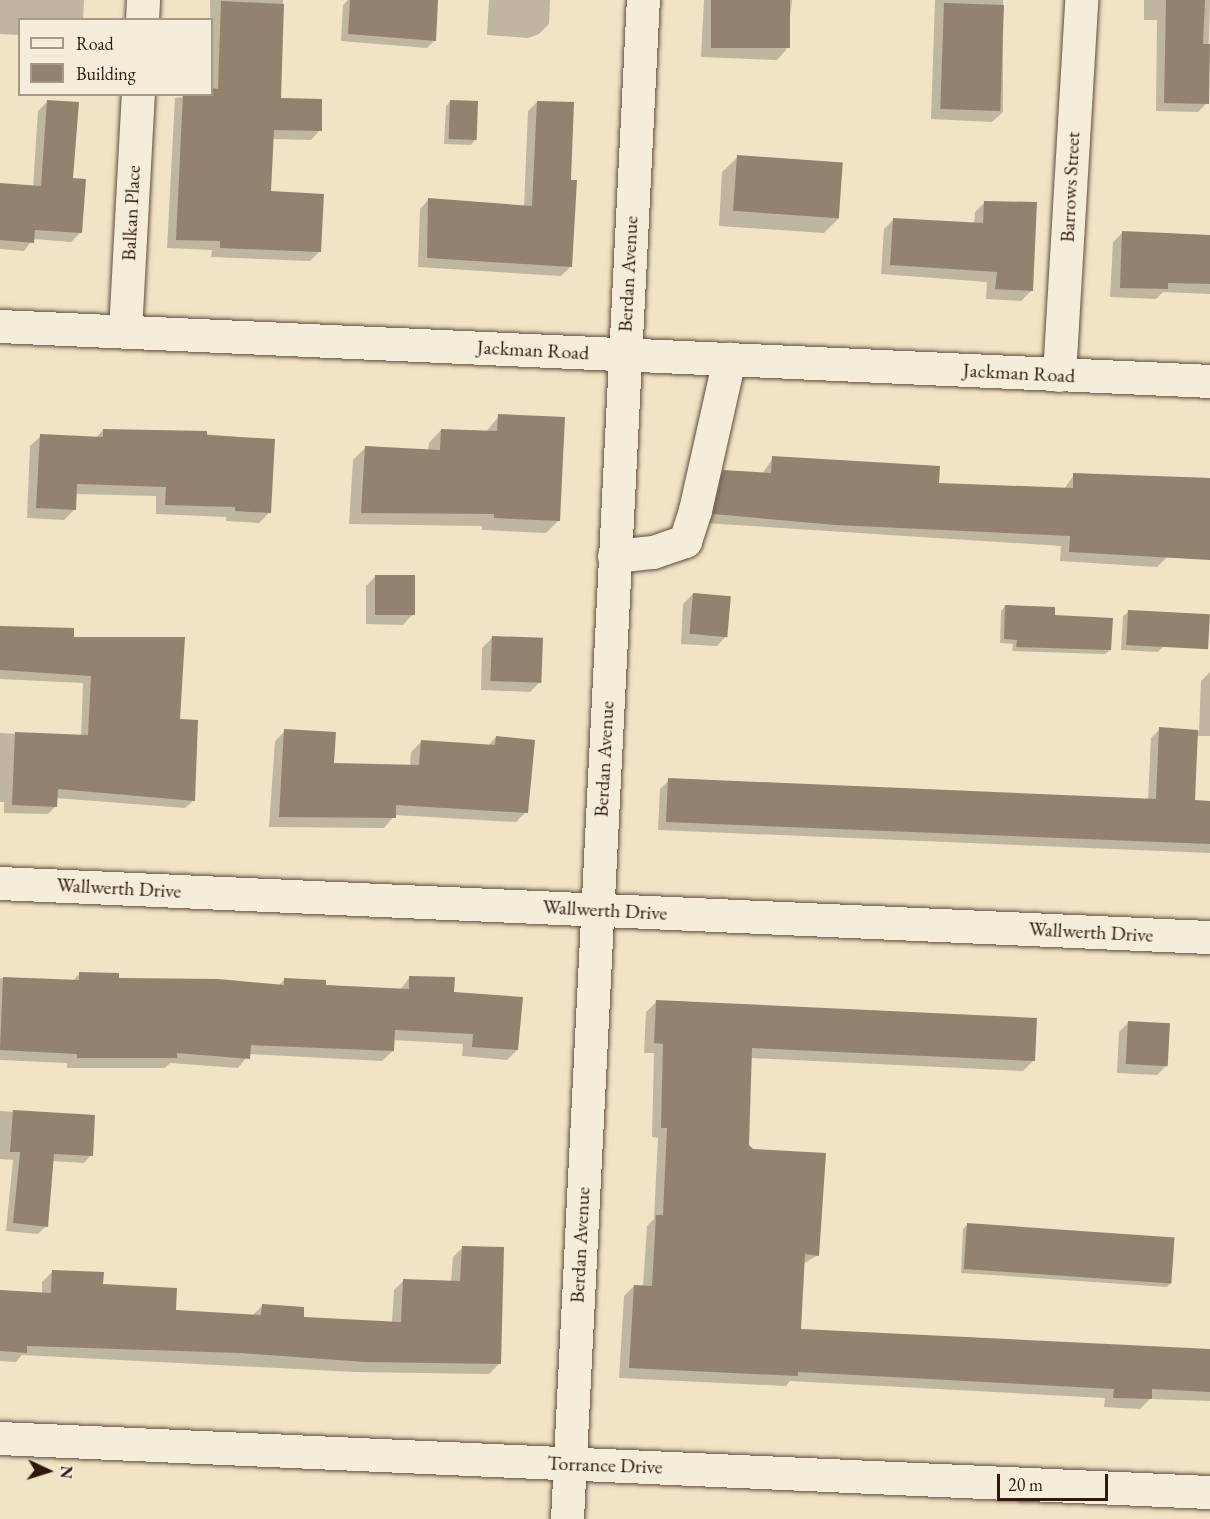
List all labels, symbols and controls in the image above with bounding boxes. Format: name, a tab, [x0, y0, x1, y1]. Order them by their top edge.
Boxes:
legend	[18, 18, 213, 96]
text: Road	[76, 32, 114, 55]
text: Building	[76, 62, 136, 85]
street label: Barrows Street	[1055, 131, 1085, 243]
street label: Balkan Place	[117, 165, 145, 261]
street label: Berdan Avenue	[613, 215, 643, 333]
street label: Jackman Road	[476, 335, 590, 365]
street label: Jackman Road	[962, 358, 1076, 388]
street label: Berdan Avenue	[589, 700, 619, 818]
street label: Wallwerth Drive	[56, 873, 182, 903]
street label: Wallwerth Drive	[542, 895, 668, 925]
street label: Wallwerth Drive	[1028, 917, 1154, 947]
street label: Berdan Avenue	[565, 1186, 595, 1304]
north arrow	[18, 1441, 78, 1501]
street label: Torrance Drive	[547, 1451, 663, 1479]
scale bar	[1000, 1462, 1111, 1500]
text: N	[56, 1465, 77, 1479]
text: 20 m	[1008, 1473, 1043, 1496]

